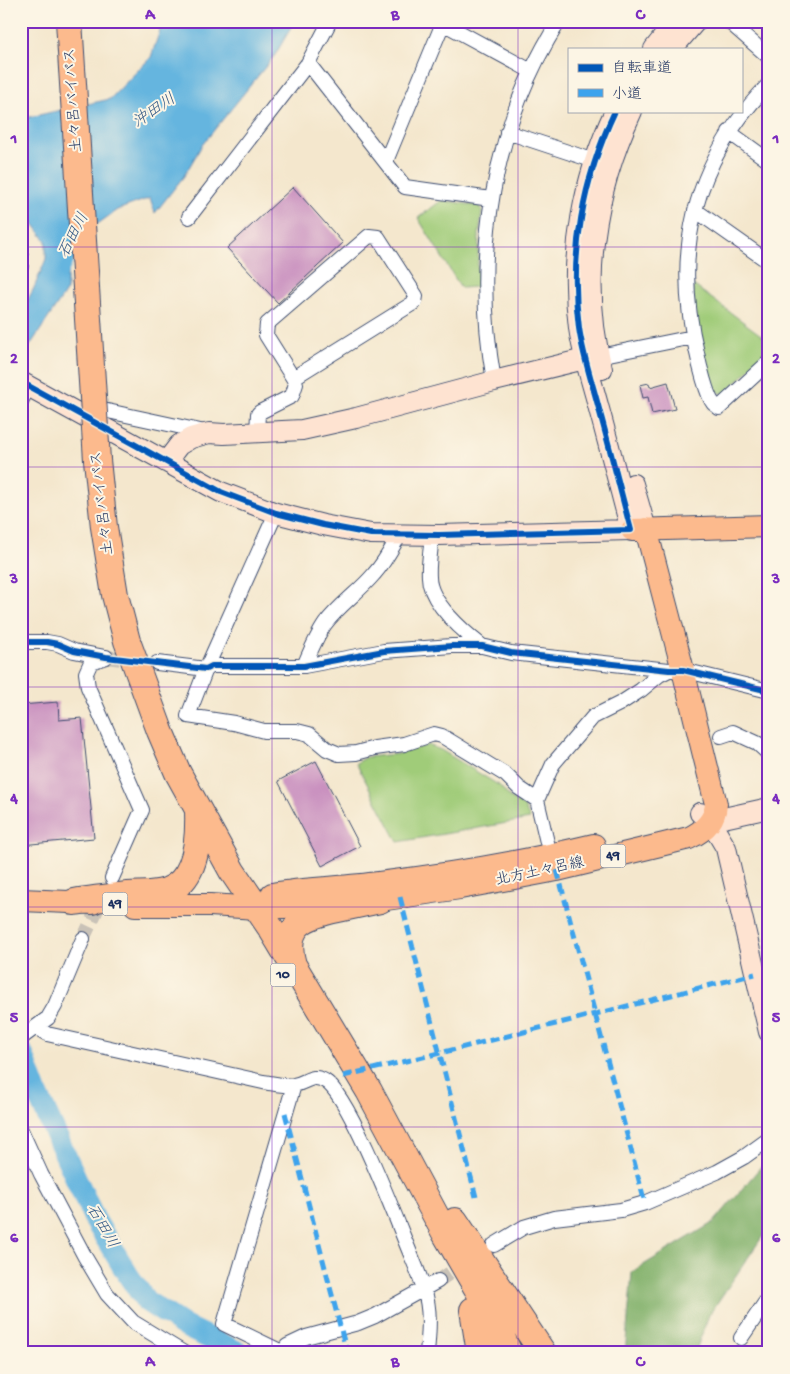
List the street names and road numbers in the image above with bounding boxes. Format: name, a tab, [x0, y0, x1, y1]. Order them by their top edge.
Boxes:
street label: 土々呂バイパス	[61, 47, 87, 153]
street label: 土々呂バイパス	[88, 450, 118, 556]
road number: 49	[600, 844, 626, 868]
street label: 北方土々呂線	[494, 853, 586, 890]
road number: 49	[102, 892, 128, 916]
road number: 10	[270, 964, 296, 986]

